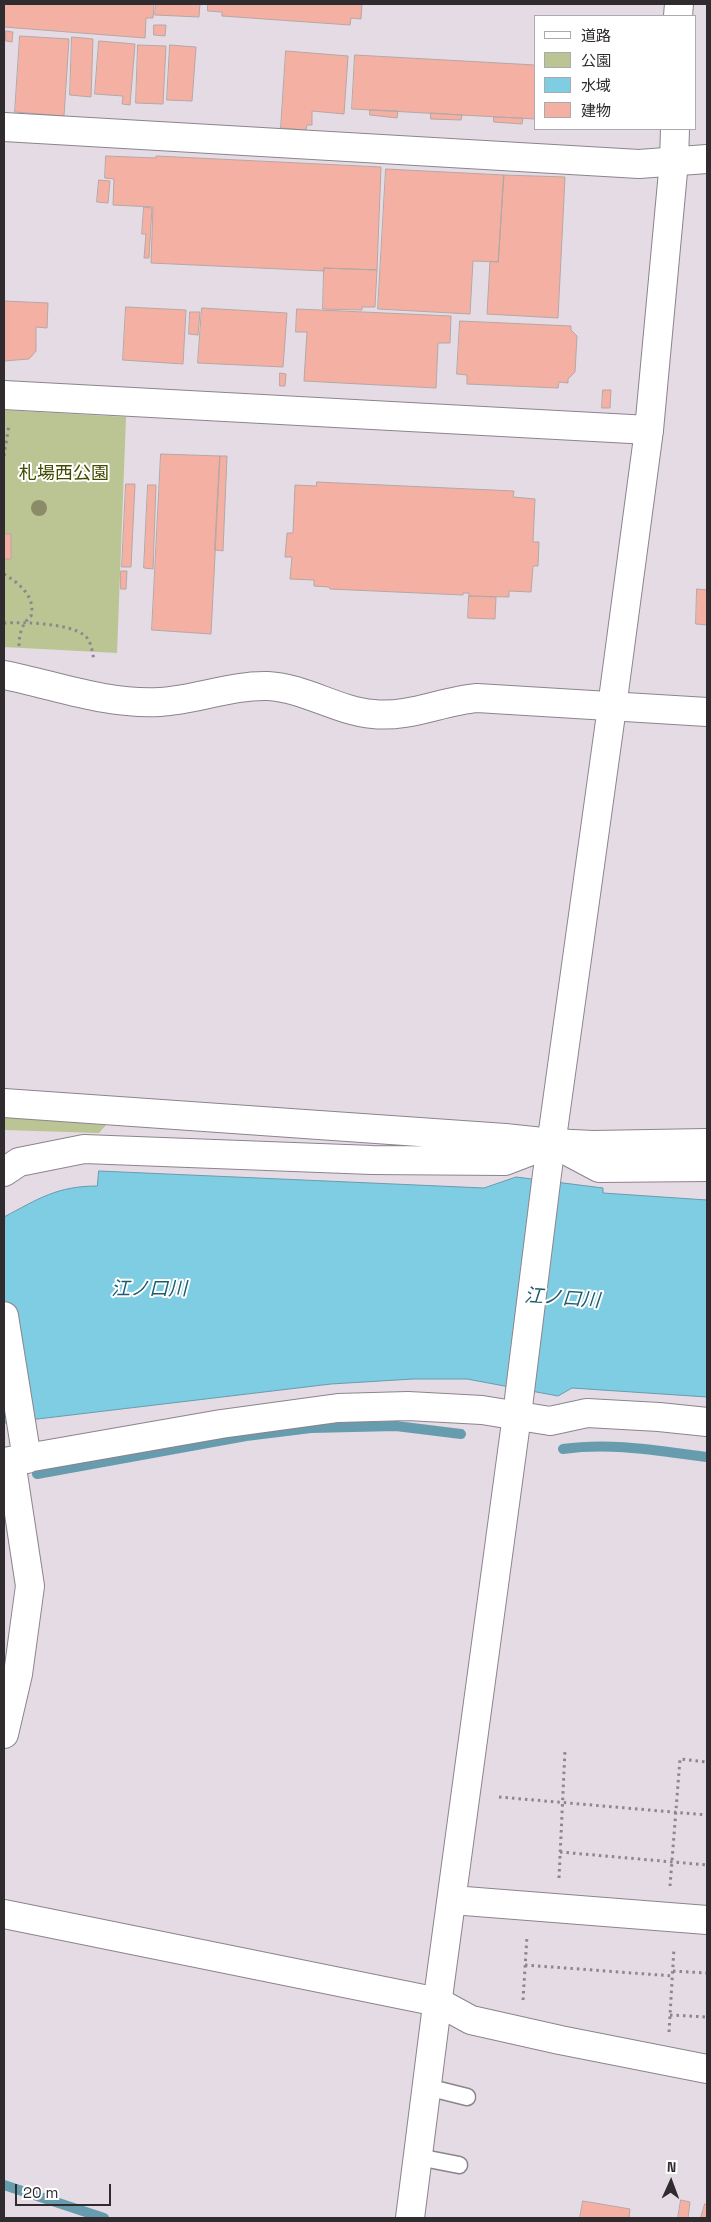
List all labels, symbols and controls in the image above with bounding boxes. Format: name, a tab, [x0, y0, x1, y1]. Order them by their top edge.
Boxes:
legend	[534, 15, 696, 130]
text: 道路	[581, 26, 611, 45]
text: 公園	[581, 51, 611, 70]
text: 水域	[581, 76, 611, 95]
text: 建物	[581, 101, 611, 120]
park label: 札場西公園	[19, 463, 109, 485]
water label: 江ノ口川	[111, 1279, 187, 1301]
water label: 江ノ口川	[523, 1285, 601, 1313]
north arrow	[646, 2157, 696, 2207]
text: N	[667, 2158, 677, 2176]
scale bar	[18, 2174, 114, 2206]
text: 20 m	[23, 2183, 58, 2202]

